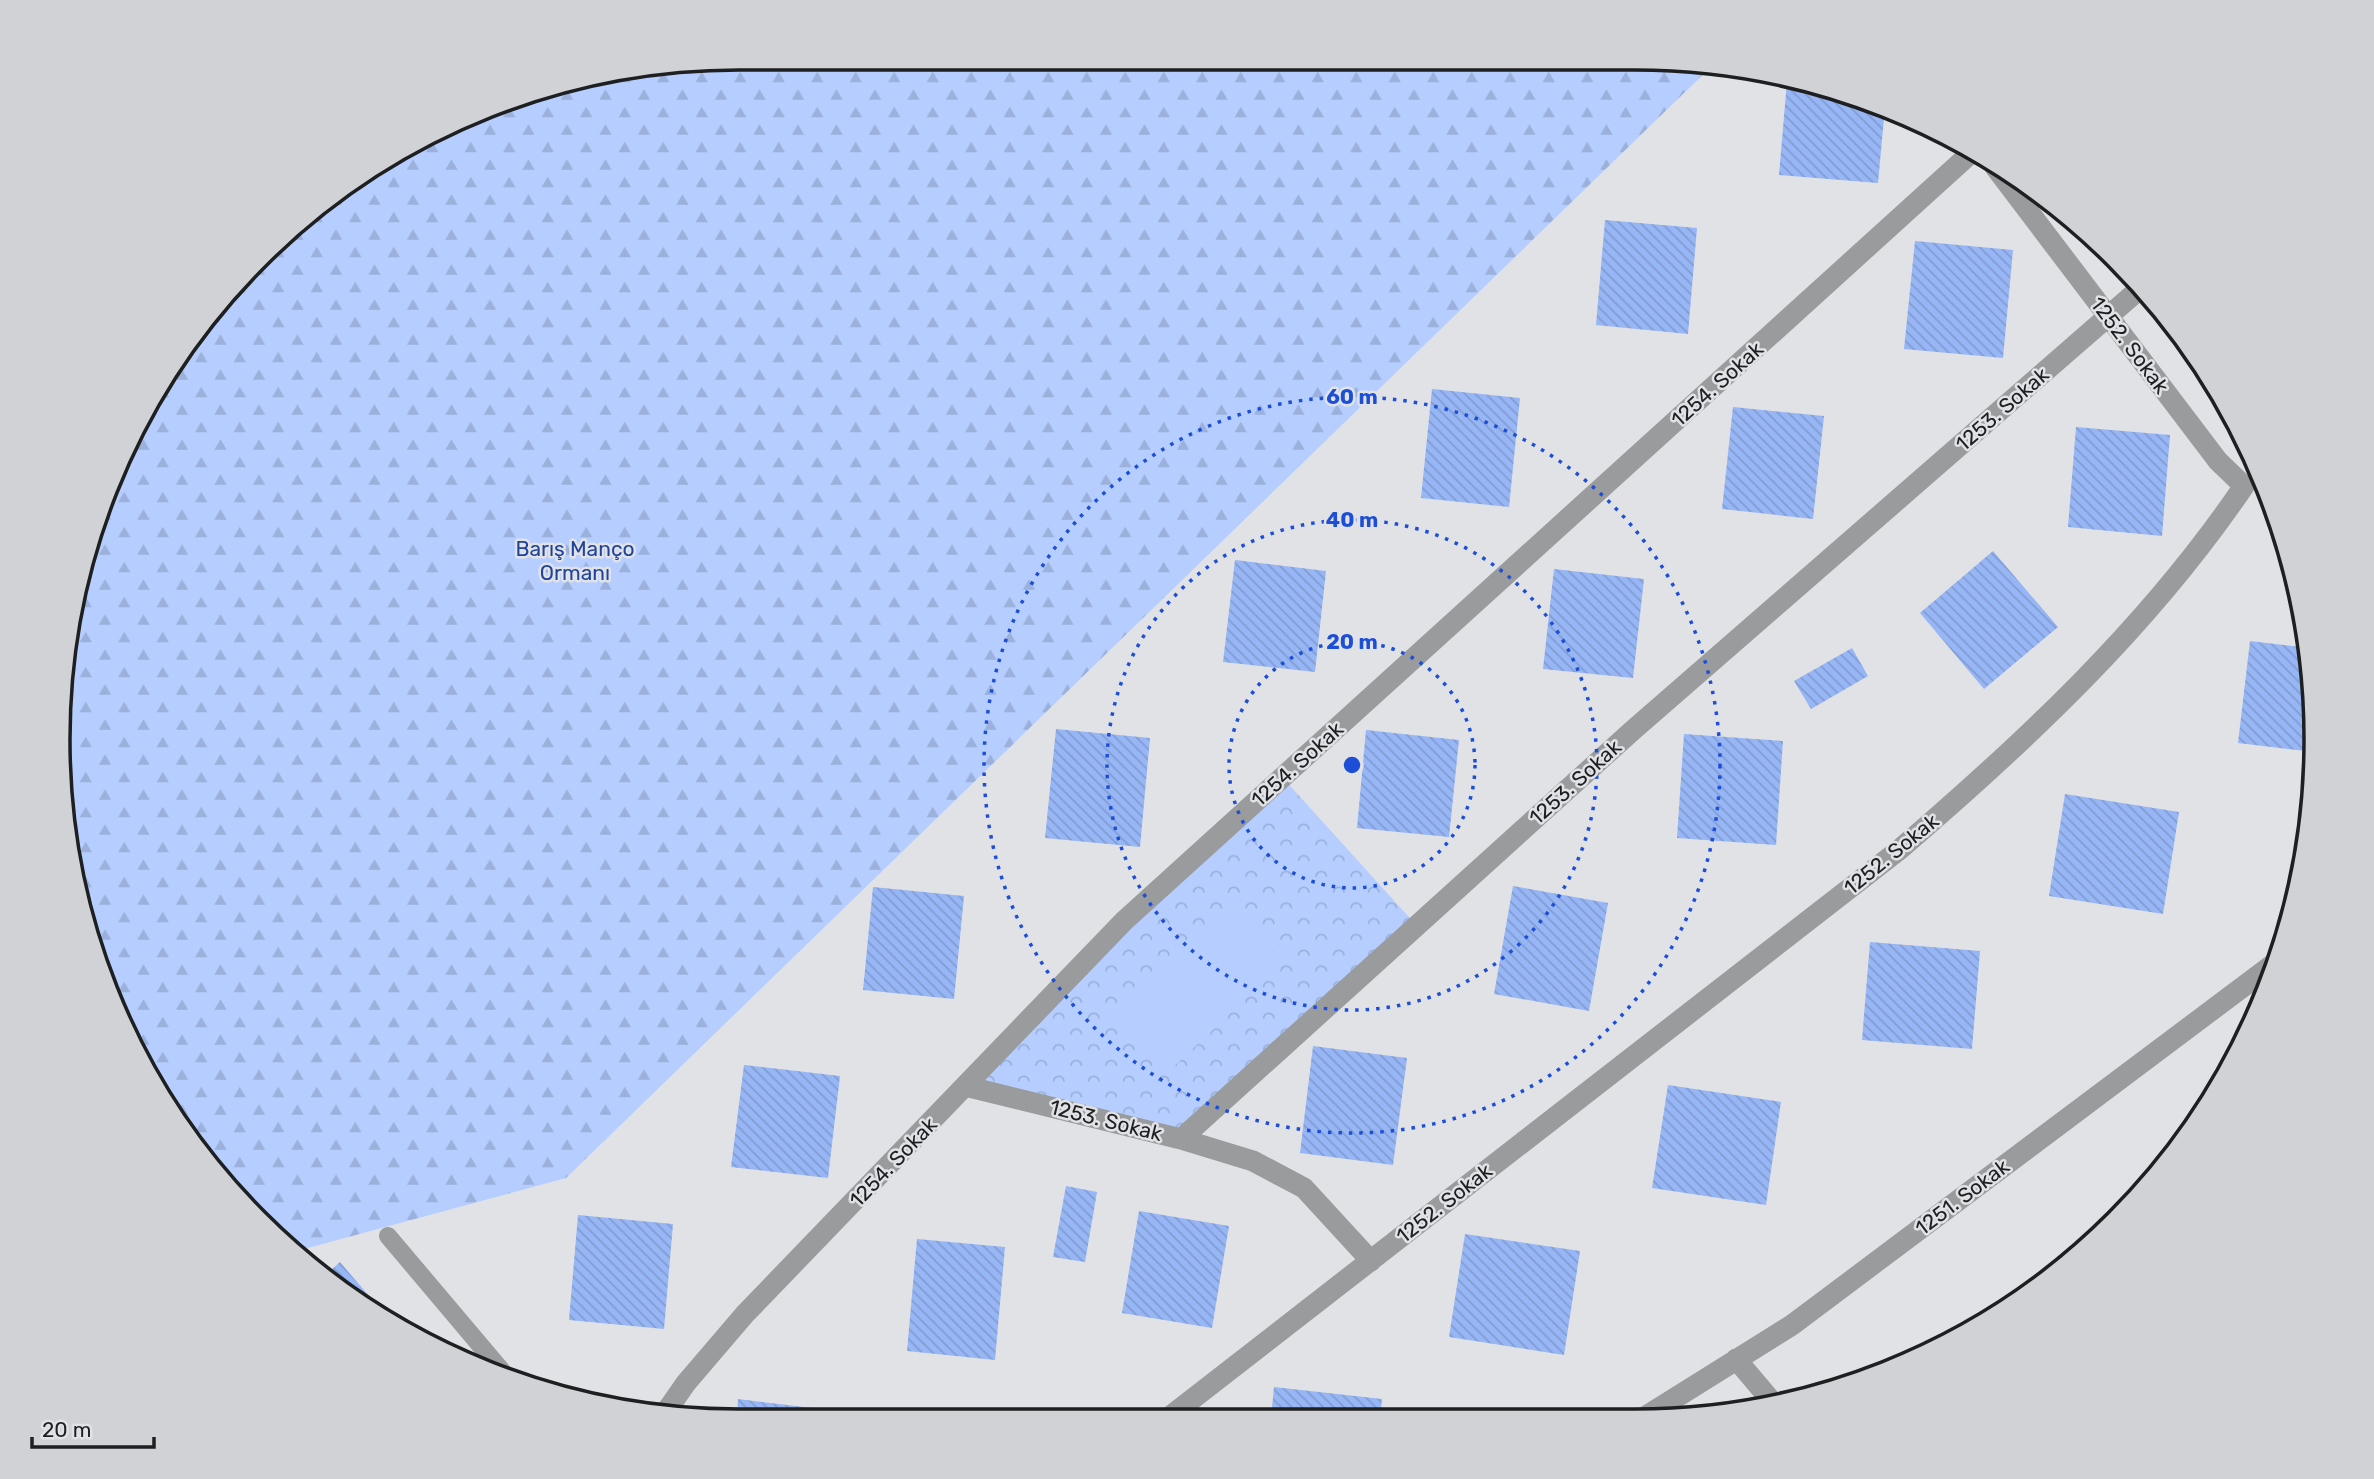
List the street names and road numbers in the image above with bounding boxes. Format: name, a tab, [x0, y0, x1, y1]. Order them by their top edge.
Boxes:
street label: 1252. Sokak	[2085, 292, 2175, 398]
street label: 1254. Sokak	[1666, 336, 1768, 432]
street label: 1253. Sokak	[1950, 362, 2054, 456]
street label: 1254. Sokak	[1246, 716, 1348, 812]
street label: 1253. Sokak	[1524, 734, 1626, 830]
street label: 1252. Sokak	[1839, 808, 1944, 900]
street label: 1253. Sokak	[1047, 1094, 1165, 1146]
street label: 1254. Sokak	[844, 1112, 942, 1212]
street label: 1251. Sokak	[1910, 1154, 2014, 1240]
street label: 1252. Sokak	[1391, 1158, 1497, 1248]

